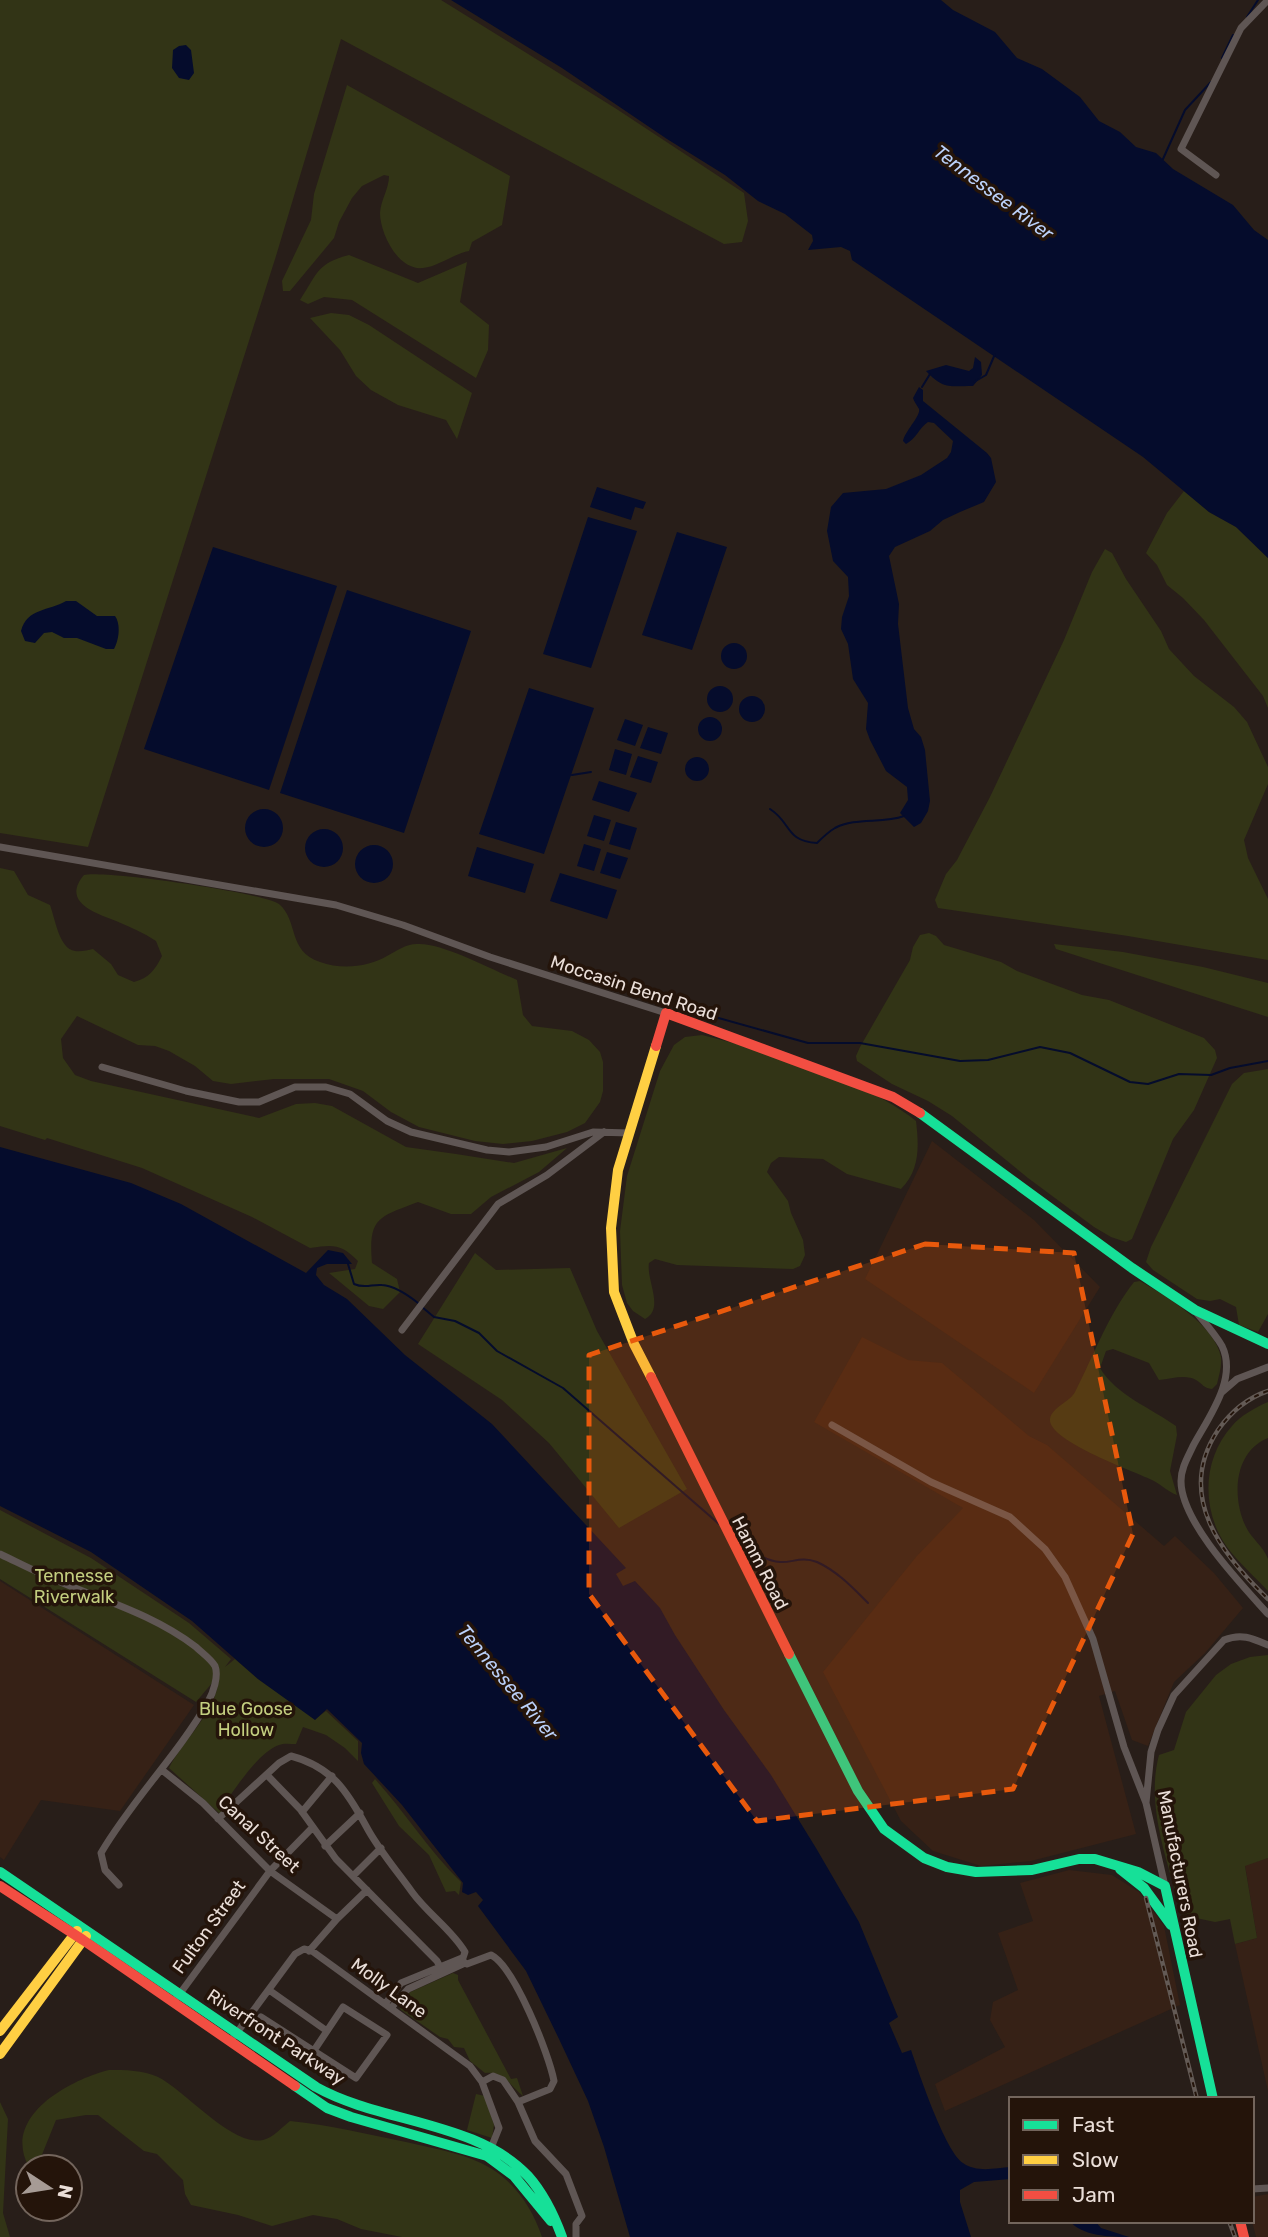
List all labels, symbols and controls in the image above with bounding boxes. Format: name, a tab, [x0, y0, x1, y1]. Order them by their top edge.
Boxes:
water label: Tennessee River	[929, 140, 1059, 245]
street label: Moccasin Bend Road	[548, 951, 720, 1025]
street label: Hamm Road	[727, 1513, 793, 1613]
park label: Tennesse Riverwalk	[34, 1565, 115, 1608]
water label: Tennessee River	[453, 1620, 563, 1745]
park label: Blue Goose Hollow	[199, 1698, 293, 1741]
street label: Manufacturers Road	[1153, 1788, 1207, 1960]
street label: Canal Street	[214, 1791, 304, 1877]
street label: Fulton Street	[168, 1876, 250, 1978]
street label: Molly Lane	[347, 1953, 431, 2023]
street label: Riverfront Parkway	[203, 1984, 349, 2090]
legend	[1009, 2097, 1254, 2223]
text: Fast	[1072, 2112, 1114, 2137]
text: Slow	[1072, 2147, 1119, 2172]
north arrow	[14, 2153, 84, 2223]
text: N	[52, 2182, 78, 2201]
text: Jam	[1072, 2182, 1116, 2207]

